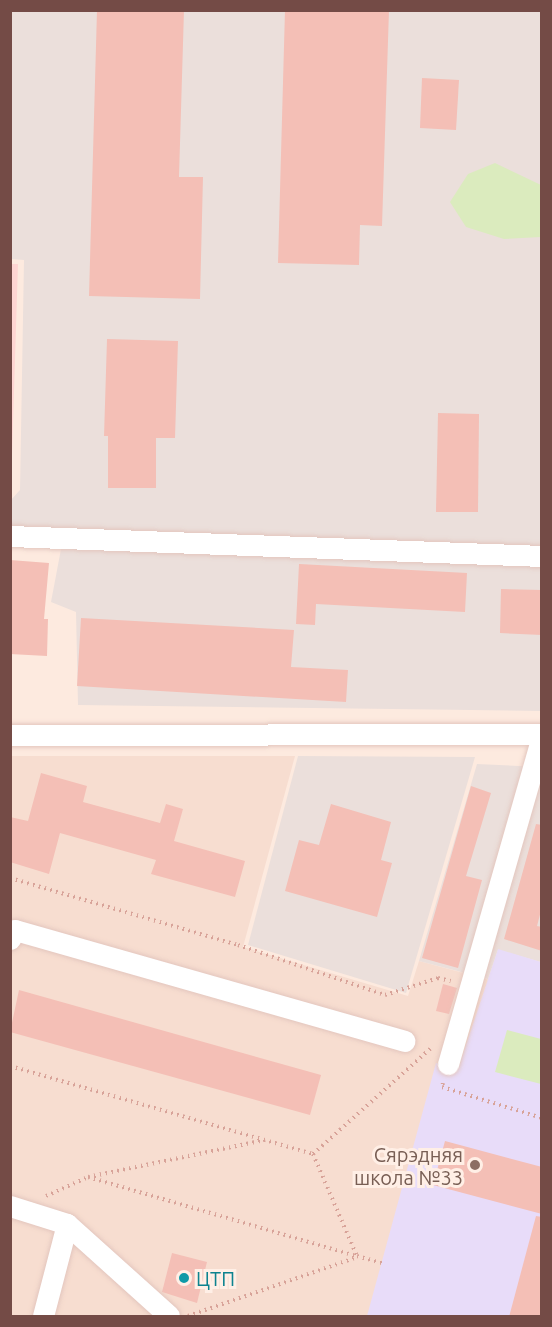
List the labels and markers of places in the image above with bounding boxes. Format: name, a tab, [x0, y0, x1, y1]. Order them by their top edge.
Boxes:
place label: Сярэдняя школа №33	[354, 1142, 463, 1189]
marker: Сярэдняя школа №33	[468, 1158, 482, 1172]
place label: ЦТП	[196, 1266, 235, 1290]
marker: ЦТП	[177, 1271, 191, 1285]

